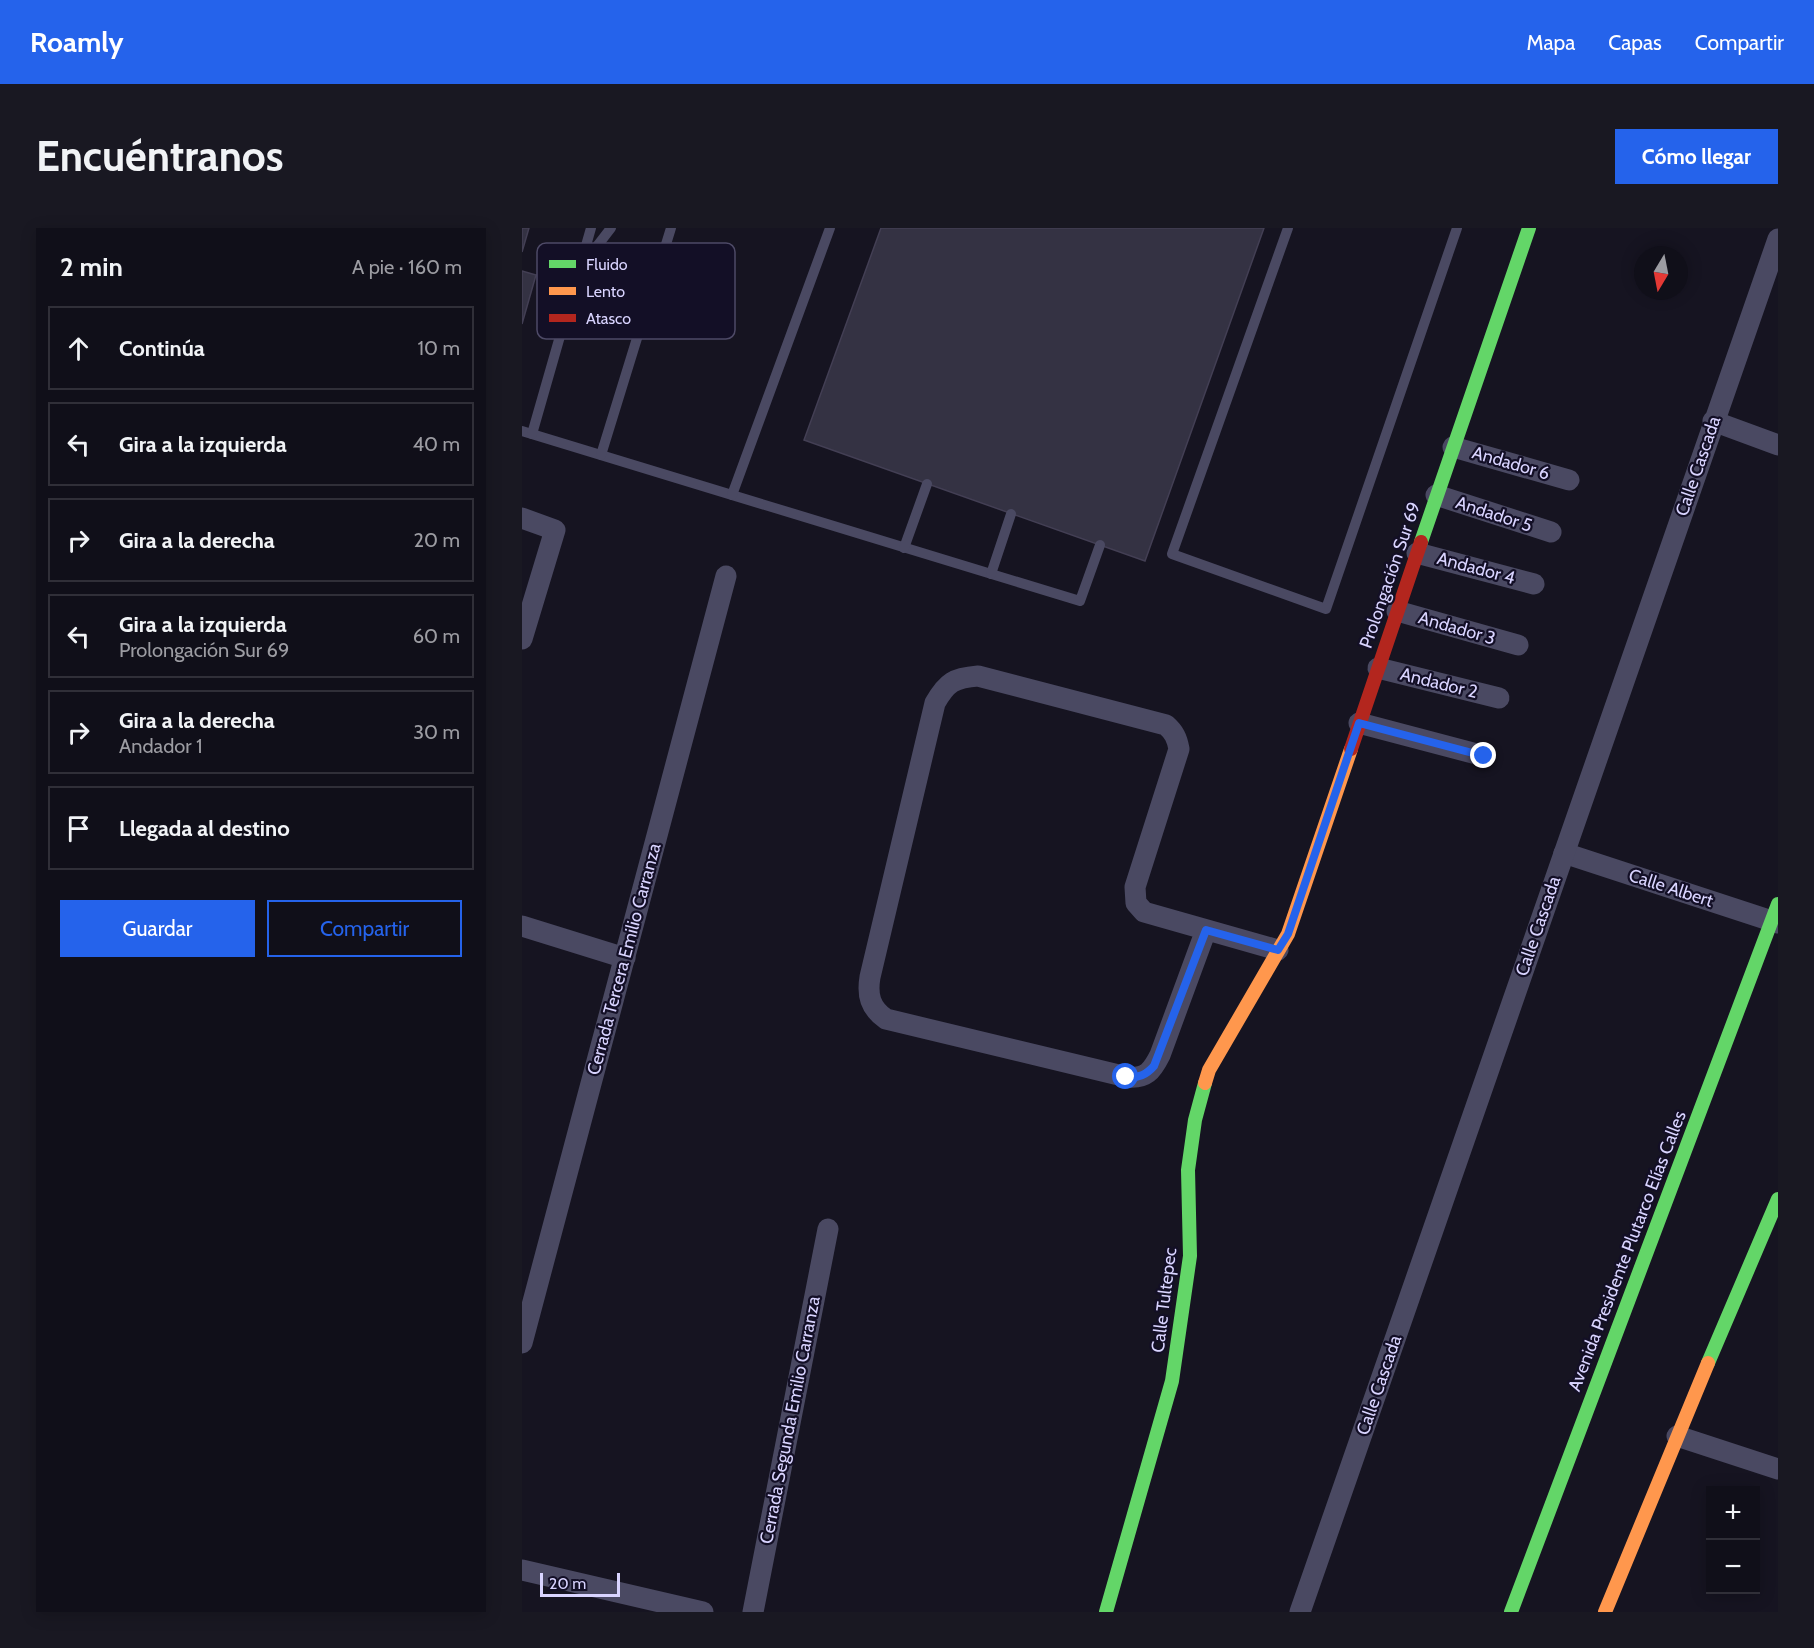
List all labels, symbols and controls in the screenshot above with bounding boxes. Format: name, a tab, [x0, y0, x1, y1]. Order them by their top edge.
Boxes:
text: Roamly	[30, 25, 124, 59]
text: Mapa	[1527, 30, 1575, 55]
text: Capas	[1608, 30, 1662, 55]
text: Compartir	[1695, 30, 1784, 55]
button: Cómo llegar	[1615, 129, 1778, 184]
text: Encuéntranos	[36, 130, 284, 182]
legend	[537, 243, 735, 339]
north arrow	[1634, 246, 1688, 300]
text: 2 min	[60, 251, 123, 283]
text: A pie · 160 m	[352, 255, 462, 279]
text: Fluido	[586, 255, 628, 274]
text: Lento	[586, 282, 625, 301]
text: Atasco	[586, 309, 631, 328]
icon: ahead	[62, 332, 95, 365]
text: Continúa	[119, 335, 205, 362]
text: 10 m	[417, 336, 460, 360]
street label: Calle Cascada	[1671, 413, 1725, 519]
icon: left	[62, 428, 95, 461]
text: Gira a la izquierda	[119, 431, 287, 458]
text: 40 m	[412, 432, 460, 456]
street label: Andador 6	[1470, 441, 1552, 485]
street label: Andador 5	[1453, 491, 1535, 537]
street label: Prolongación Sur 69	[1355, 499, 1425, 651]
icon: right	[62, 524, 95, 557]
text: Gira a la derecha	[119, 527, 275, 554]
text: 20 m	[414, 528, 460, 552]
street label: Andador 4	[1435, 547, 1517, 589]
street label: Andador 3	[1416, 607, 1498, 649]
text: Gira a la izquierda	[119, 611, 287, 638]
icon: left	[62, 620, 95, 653]
text: 60 m	[413, 624, 460, 648]
text: Prolongación Sur 69	[119, 638, 289, 662]
street label: Andador 2	[1398, 663, 1480, 703]
text: Gira a la derecha	[119, 707, 275, 734]
icon: right	[62, 716, 95, 749]
text: 30 m	[413, 720, 460, 744]
text: Andador 1	[119, 734, 203, 758]
route end	[1470, 742, 1496, 768]
icon: arrive	[62, 812, 95, 845]
text: Llegada al destino	[119, 815, 290, 842]
street label: Cerrada Tercera Emilio Carranza	[582, 840, 666, 1077]
street label: Calle Albert	[1626, 864, 1716, 912]
street label: Calle Cascada	[1511, 873, 1565, 979]
button: Guardar	[60, 900, 255, 957]
button: Compartir	[267, 900, 462, 957]
route start	[1112, 1063, 1138, 1089]
street label: Avenida Presidente Plutarco Elías Calles	[1563, 1108, 1691, 1394]
street label: Calle Tultepec	[1147, 1246, 1181, 1354]
street label: Cerrada Segunda Emilio Carranza	[755, 1294, 825, 1546]
street label: Calle Cascada	[1352, 1332, 1406, 1438]
map controls	[1706, 1486, 1760, 1594]
button: +	[1706, 1486, 1760, 1540]
button: −	[1706, 1540, 1760, 1594]
scale bar	[540, 1570, 620, 1598]
text: 20 m	[549, 1574, 586, 1593]

